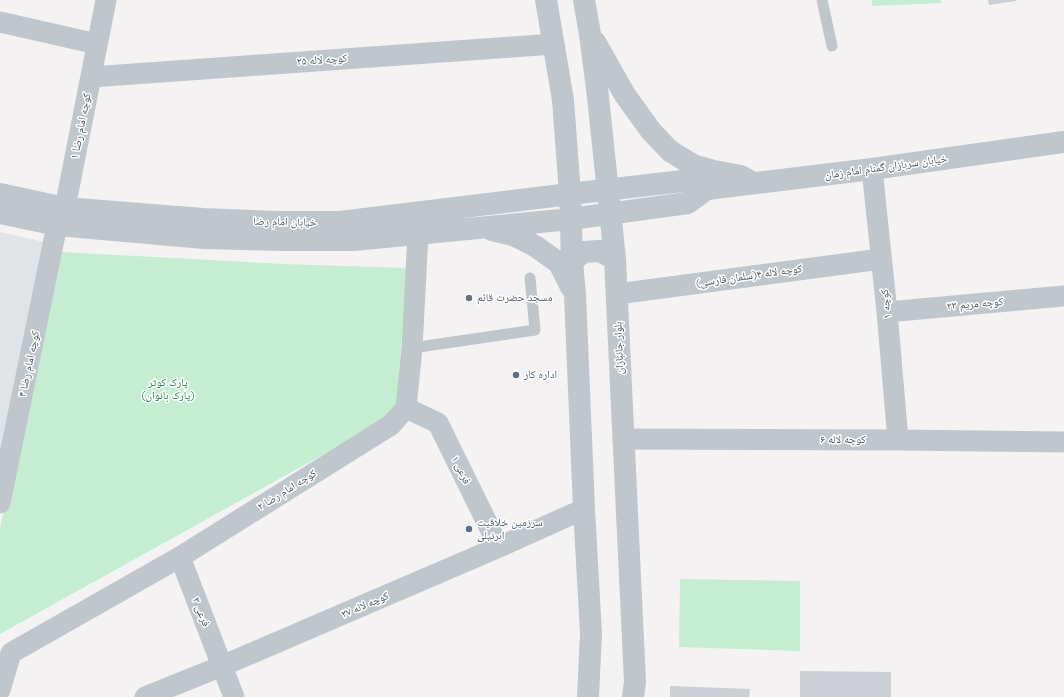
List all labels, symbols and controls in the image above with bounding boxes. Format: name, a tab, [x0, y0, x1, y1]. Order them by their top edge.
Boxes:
street label: کوچه لاله ۲۵	[296, 52, 348, 68]
street label: کوچه امام رضا ۱	[68, 92, 94, 160]
street label: خیابان سربازان گمنام امام زمان	[824, 152, 948, 182]
street label: خیابان امام رضا	[253, 215, 317, 229]
street label: کوچه لاله ۴(سلمان فارسی)	[695, 262, 803, 290]
street label: کوچه ۱	[878, 289, 894, 319]
place label: مسجد حضرت قائم	[477, 291, 553, 305]
marker: مسجد حضرت قائم	[464, 293, 474, 303]
street label: کوچه مریم ۲۳	[946, 295, 1004, 313]
street label: بلوار جانبازان	[611, 321, 627, 375]
street label: کوچه امام رضا ۴	[16, 330, 42, 398]
place label: اداره کار	[524, 368, 557, 382]
marker: اداره کار	[511, 370, 521, 380]
park label: پارک کوثر (پارک بانوان)	[141, 376, 195, 402]
street label: کوچه لاله ۶	[820, 433, 866, 447]
street label: فرعی ۱	[448, 454, 474, 486]
street label: کوچه امام رضا ۲	[255, 467, 319, 513]
place label: سرزمین خلاقیت ابرنیلی	[477, 516, 543, 542]
marker: سرزمین خلاقیت ابرنیلی	[464, 524, 474, 534]
street label: کوچه لاله ۲۷	[339, 589, 391, 621]
street label: فرعی ۳	[189, 596, 213, 628]

